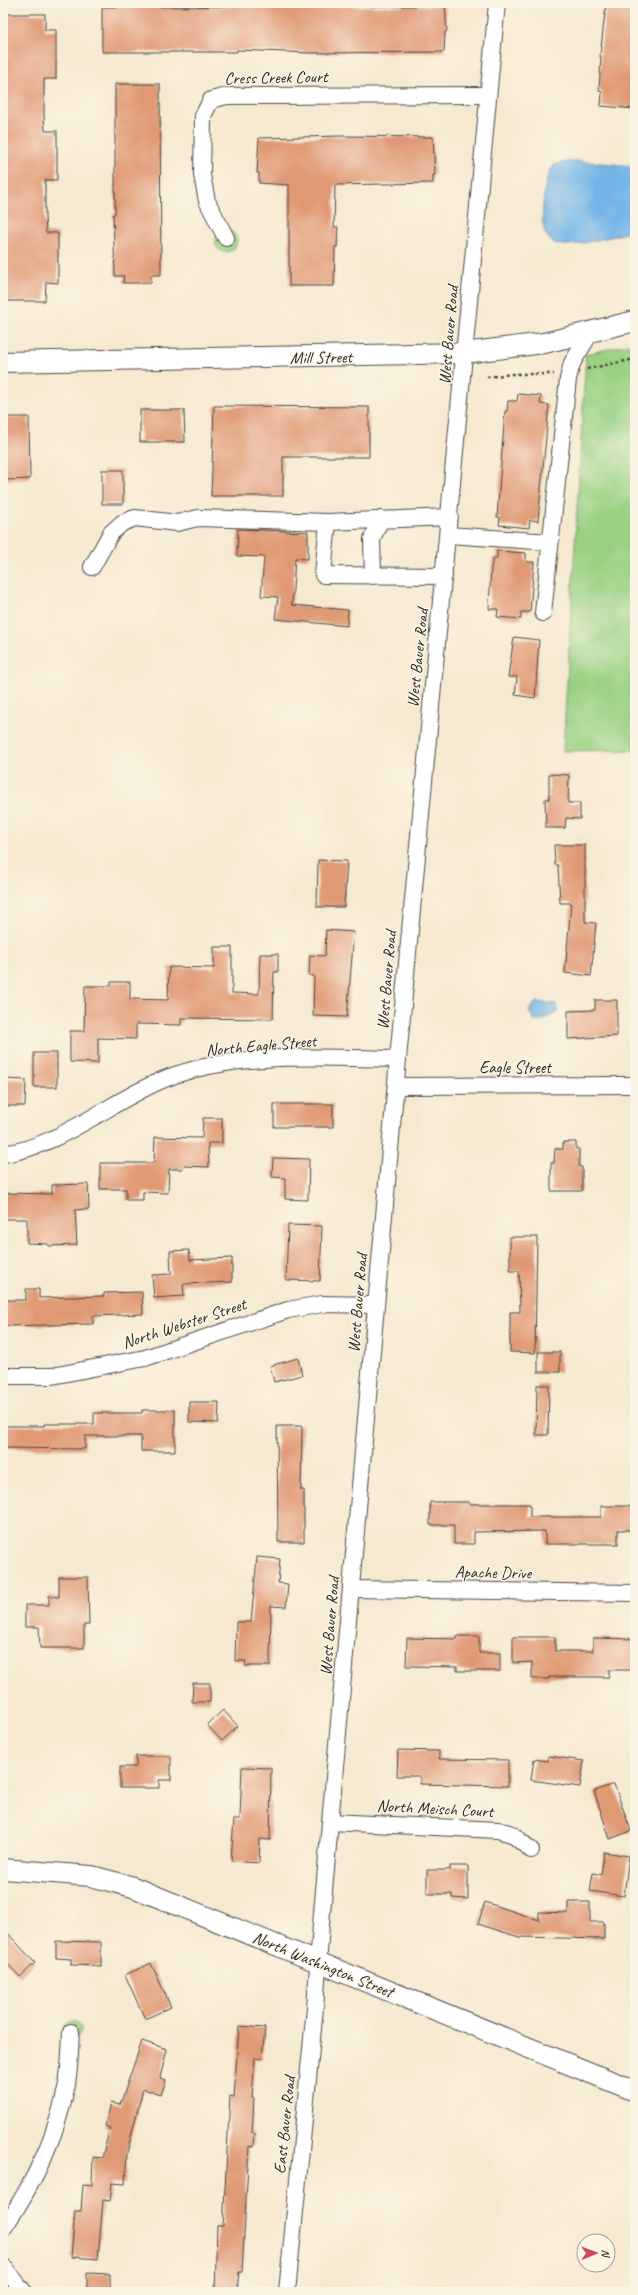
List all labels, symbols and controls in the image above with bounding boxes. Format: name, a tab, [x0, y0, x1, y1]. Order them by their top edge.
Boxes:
street label: Cress Creek Court	[224, 66, 330, 89]
street label: West Bauer Road	[434, 283, 463, 385]
street label: Mill Street	[290, 346, 355, 369]
street label: West Bauer Road	[402, 605, 433, 708]
street label: West Bauer Road	[372, 928, 401, 1030]
street label: North Eagle Street	[205, 1030, 320, 1061]
street label: Eagle Street	[479, 1057, 553, 1078]
street label: West Bauer Road	[343, 1251, 372, 1353]
street label: North Webster Street	[120, 1293, 251, 1353]
street label: Apache Drive	[455, 1561, 533, 1584]
street label: West Bauer Road	[315, 1574, 344, 1676]
street label: North Meisch Court	[376, 1795, 496, 1822]
street label: North Washington Street	[250, 1927, 398, 2003]
street label: East Bauer Road	[269, 2073, 300, 2175]
north arrow	[576, 2233, 616, 2273]
text: N	[599, 2249, 613, 2259]

